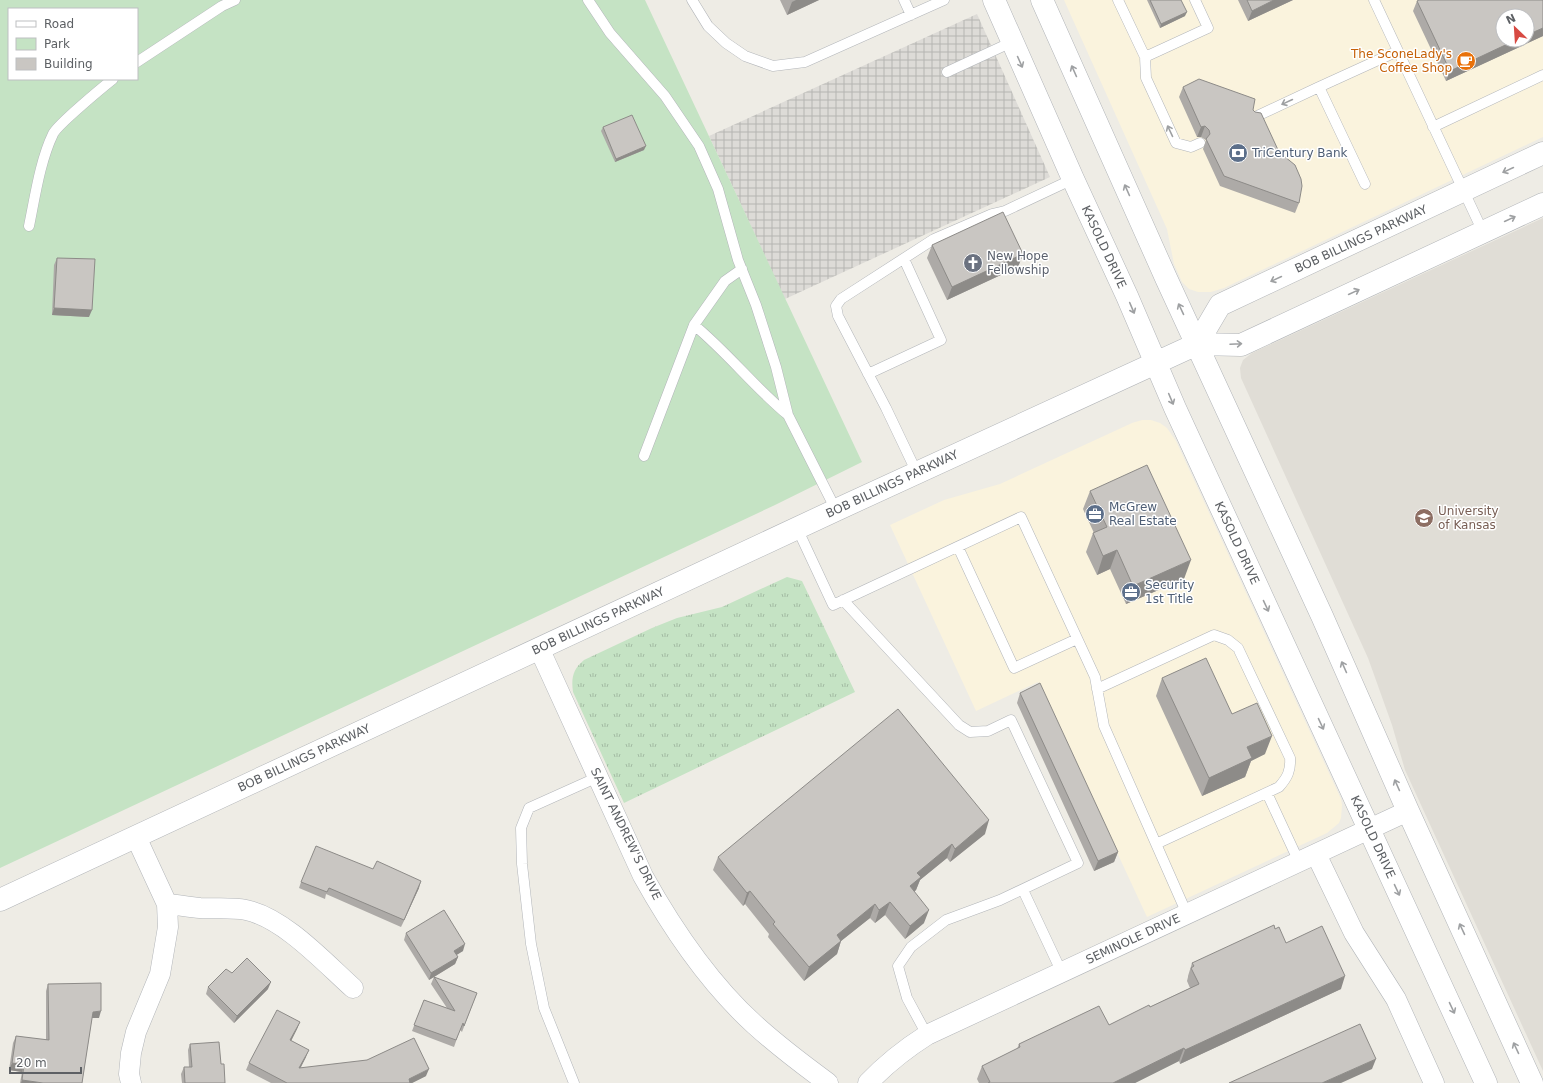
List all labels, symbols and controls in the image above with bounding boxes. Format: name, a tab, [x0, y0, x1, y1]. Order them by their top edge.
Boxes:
legend	[8, 8, 138, 80]
north arrow	[1495, 8, 1535, 48]
text: N	[1504, 12, 1518, 27]
text: Road	[44, 17, 74, 31]
text: Park	[44, 37, 70, 51]
place label: The SconeLady's Coffee Shop	[1350, 47, 1452, 75]
cafe icon: The SconeLady's Coffee Shop	[1455, 50, 1477, 72]
one-way arrow	[1017, 55, 1025, 67]
text: Building	[44, 57, 93, 71]
one-way arrow	[1070, 66, 1077, 78]
one-way arrow	[1281, 99, 1293, 106]
one-way arrow	[1166, 125, 1174, 137]
bank icon: TriCentury Bank	[1227, 142, 1249, 164]
place label: TriCentury Bank	[1251, 146, 1348, 160]
one-way arrow	[1502, 167, 1514, 174]
one-way arrow	[1123, 185, 1130, 197]
street label: BOB BILLINGS PARKWAY	[1293, 202, 1430, 276]
street label: KASOLD DRIVE	[1079, 203, 1129, 291]
one-way arrow	[1504, 215, 1516, 222]
place label: New Hope Fellowship	[987, 249, 1049, 277]
church icon: New Hope Fellowship	[962, 252, 984, 274]
one-way arrow	[1271, 276, 1283, 283]
one-way arrow	[1348, 288, 1360, 295]
one-way arrow	[1129, 301, 1136, 313]
one-way arrow	[1176, 303, 1184, 315]
one-way arrow	[1229, 341, 1242, 348]
one-way arrow	[1168, 392, 1175, 404]
street label: BOB BILLINGS PARKWAY	[824, 447, 961, 521]
street label: KASOLD DRIVE	[1212, 499, 1262, 587]
place label: McGrew Real Estate	[1109, 500, 1177, 528]
office icon: McGrew Real Estate	[1084, 503, 1106, 525]
place label: University of Kansas	[1438, 504, 1499, 532]
school or university icon: University of Kansas	[1413, 507, 1435, 529]
place label: Security 1st Title	[1145, 578, 1194, 606]
office icon: Security 1st Title	[1120, 581, 1142, 603]
street label: BOB BILLINGS PARKWAY	[530, 584, 667, 658]
one-way arrow	[1263, 600, 1270, 612]
one-way arrow	[1340, 661, 1347, 673]
one-way arrow	[1318, 718, 1325, 730]
street label: BOB BILLINGS PARKWAY	[236, 721, 373, 795]
street label: SAINT ANDREW'S DRIVE	[588, 766, 664, 902]
one-way arrow	[1393, 780, 1400, 792]
street label: KASOLD DRIVE	[1348, 793, 1398, 881]
one-way arrow	[1394, 884, 1401, 896]
street label: SEMINOLE DRIVE	[1084, 911, 1182, 967]
one-way arrow	[1458, 924, 1465, 936]
one-way arrow	[1449, 1002, 1456, 1014]
one-way arrow	[1512, 1042, 1519, 1054]
scale bar	[10, 1049, 81, 1075]
text: 20 m	[16, 1056, 47, 1070]

